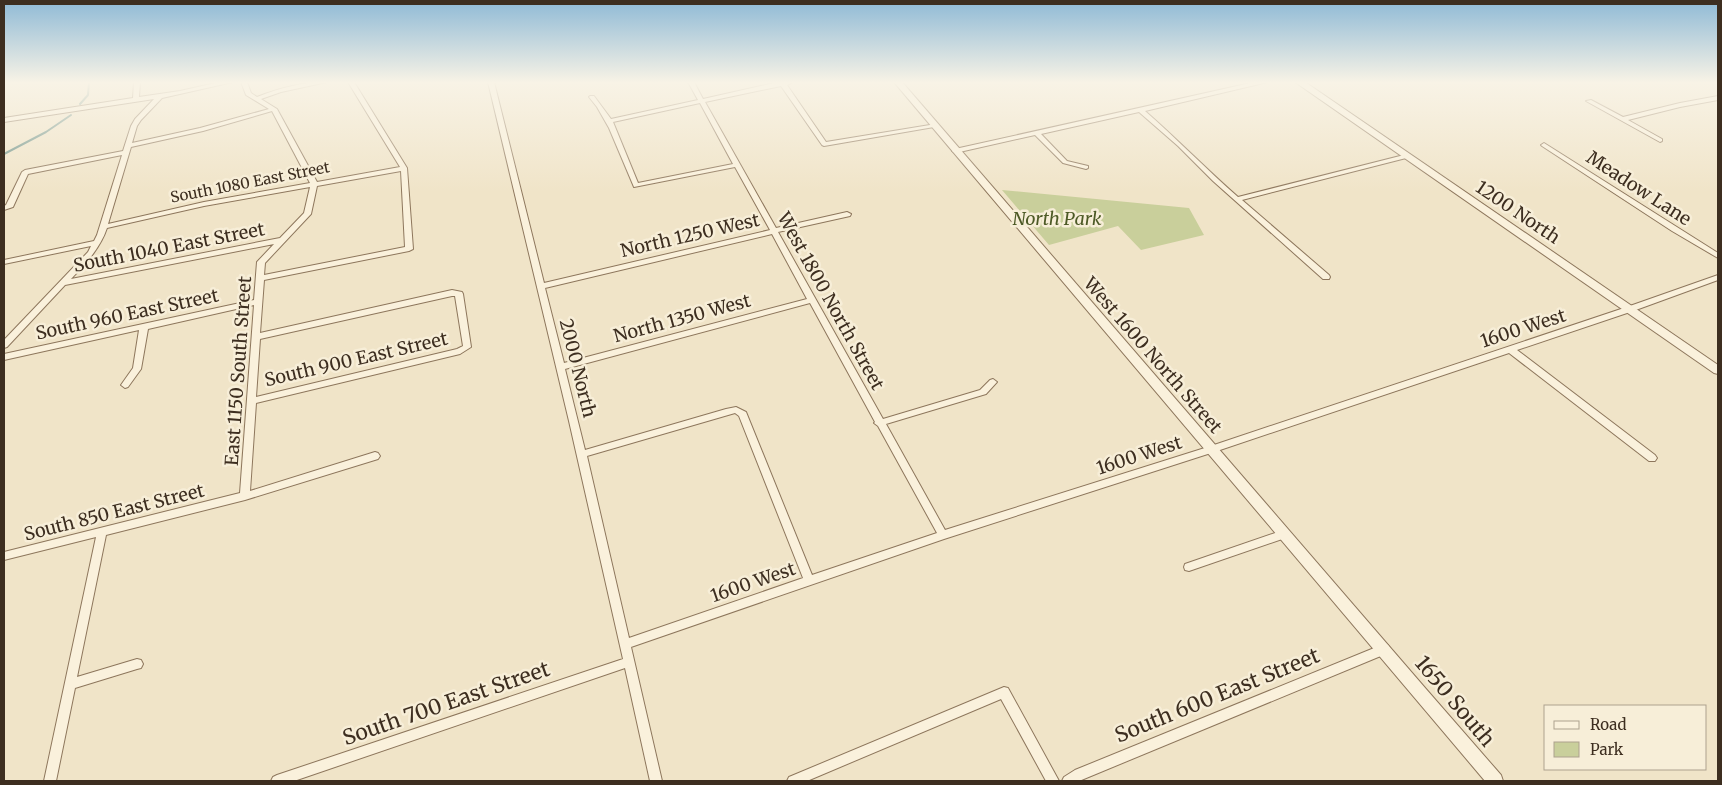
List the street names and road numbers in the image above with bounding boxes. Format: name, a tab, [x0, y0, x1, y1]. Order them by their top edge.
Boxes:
street label: Meadow Lane	[1582, 146, 1696, 230]
street label: South 1080 East Street	[169, 157, 331, 207]
street label: 1200 North	[1471, 175, 1565, 249]
street label: West 1800 North Street	[772, 207, 889, 394]
street label: North 1250 West	[618, 208, 762, 262]
street label: South 1040 East Street	[71, 217, 267, 277]
street label: West 1600 North Street	[1078, 271, 1227, 438]
street label: East 1150 South Street	[220, 275, 256, 467]
street label: South 960 East Street	[33, 283, 221, 345]
street label: North 1350 West	[611, 289, 753, 347]
street label: 1600 West	[1477, 303, 1569, 353]
street label: 2000 North	[555, 316, 601, 420]
street label: South 900 East Street	[262, 327, 450, 391]
street label: 1600 West	[1093, 430, 1185, 480]
street label: South 850 East Street	[21, 478, 207, 546]
street label: 1600 West	[707, 557, 799, 607]
street label: South 600 East Street	[1111, 642, 1323, 748]
street label: 1650 South	[1409, 650, 1501, 752]
street label: South 700 East Street	[339, 655, 553, 751]

